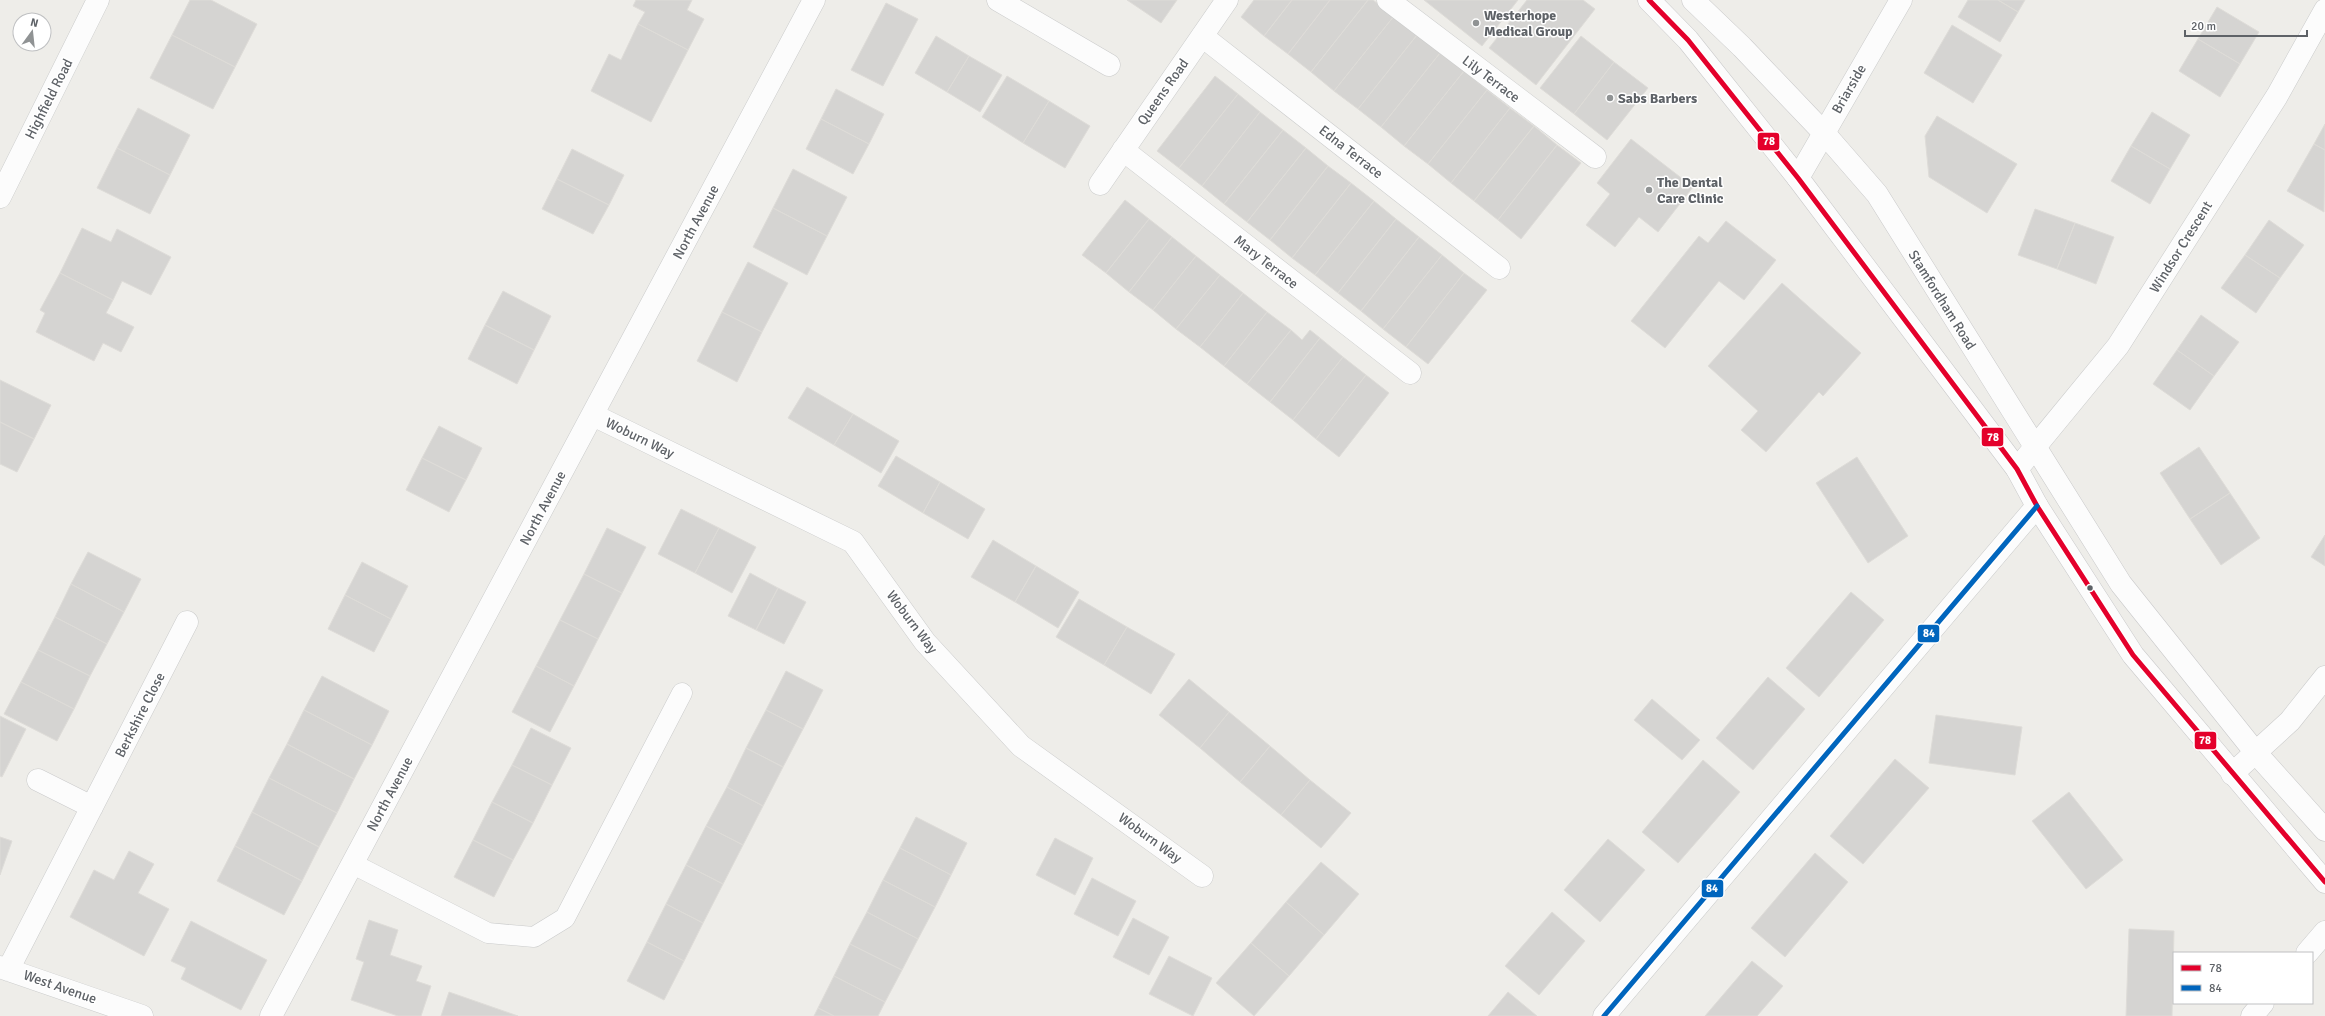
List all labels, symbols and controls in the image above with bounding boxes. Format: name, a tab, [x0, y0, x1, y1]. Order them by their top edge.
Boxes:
place label: Westerhope Medical Group	[1484, 7, 1573, 40]
north arrow	[12, 12, 52, 52]
scale bar	[2185, 12, 2307, 38]
text: N	[29, 16, 40, 30]
marker: Westerhope Medical Group	[1471, 18, 1481, 28]
text: 20 m	[2191, 19, 2216, 34]
street label: Lily Terrace	[1459, 52, 1523, 106]
street label: Queens Road	[1134, 55, 1192, 129]
street label: Highfield Road	[21, 56, 77, 142]
street label: Briarside	[1828, 61, 1870, 117]
place label: Sabs Barbers	[1618, 90, 1697, 107]
marker: Sabs Barbers	[1605, 93, 1615, 103]
street label: Edna Terrace	[1316, 122, 1386, 182]
line badge: 78	[1757, 132, 1780, 151]
text: 78	[1763, 135, 1775, 148]
place label: The Dental Care Clinic	[1657, 174, 1724, 207]
street label: North Avenue	[669, 182, 723, 262]
marker: The Dental Care Clinic	[1644, 185, 1654, 195]
street label: Windsor Crescent	[2146, 198, 2216, 296]
street label: Mary Terrace	[1230, 232, 1302, 292]
street label: Stamfordham Road	[1905, 247, 1979, 353]
street label: Woburn Way	[603, 414, 678, 462]
line badge: 78	[1981, 427, 2004, 447]
text: 78	[1987, 431, 1999, 444]
street label: North Avenue	[516, 468, 570, 548]
unlabelled marker	[2085, 583, 2095, 593]
street label: Woburn Way	[883, 587, 941, 657]
line badge: 84	[1917, 624, 1940, 643]
text: 84	[1923, 627, 1935, 640]
street label: Berkshire Close	[111, 670, 169, 760]
line badge: 78	[2194, 731, 2217, 750]
text: 78	[2199, 734, 2211, 747]
street label: North Avenue	[363, 754, 417, 834]
street label: Woburn Way	[1115, 809, 1185, 867]
line badge: 84	[1701, 879, 1724, 898]
text: 84	[1706, 882, 1718, 895]
legend	[2173, 952, 2313, 1004]
text: 78	[2209, 961, 2222, 976]
street label: West Avenue	[21, 967, 99, 1007]
text: 84	[2209, 981, 2222, 996]

